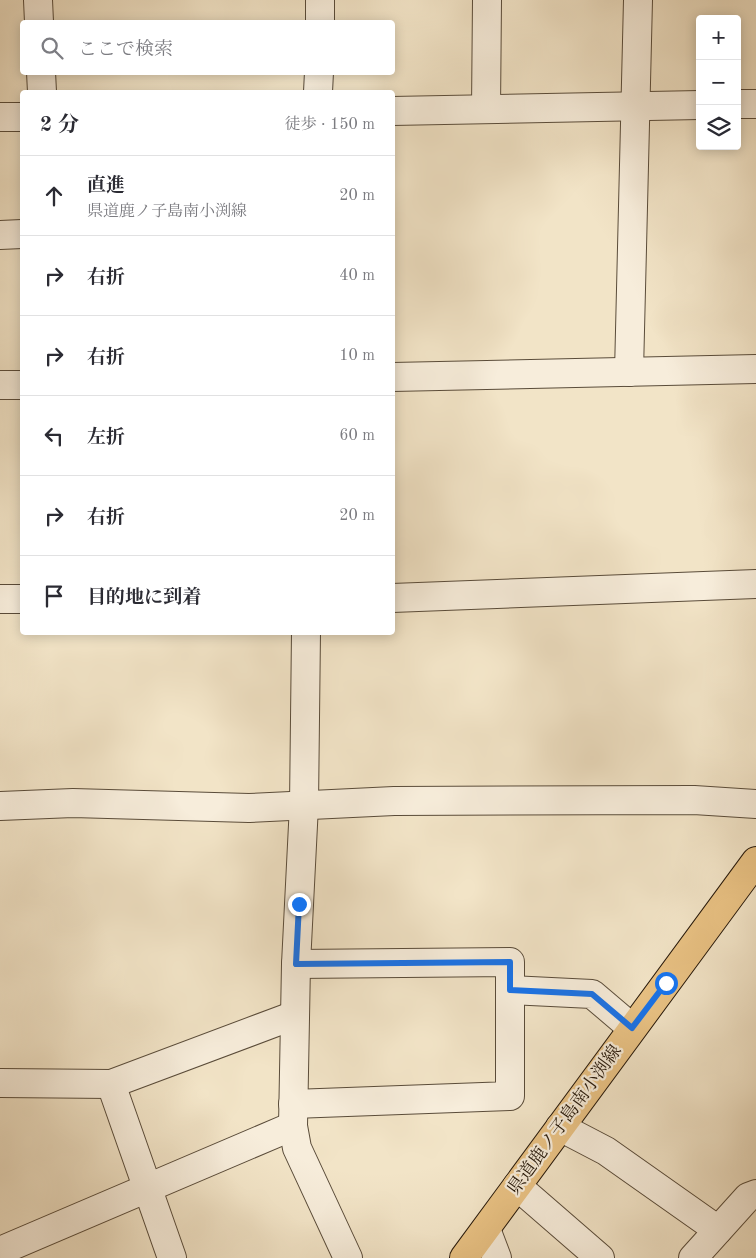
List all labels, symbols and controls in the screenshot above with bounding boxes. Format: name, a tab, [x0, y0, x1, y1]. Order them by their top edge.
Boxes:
map controls	[696, 15, 741, 150]
button: +	[696, 15, 741, 60]
search box	[20, 20, 395, 75]
icon: search	[38, 34, 66, 62]
text: ここで検索	[78, 41, 173, 60]
button: −	[696, 60, 741, 105]
button: layers	[696, 105, 741, 150]
text: 2 分	[40, 115, 79, 136]
text: 徒歩 · 150 m	[285, 117, 375, 133]
text: 直進	[87, 177, 125, 196]
icon: ahead	[40, 182, 68, 210]
text: 20 m	[339, 188, 375, 204]
text: 県道鹿ノ子島南小渕線	[87, 204, 247, 220]
icon: right	[40, 262, 68, 290]
text: 40 m	[339, 268, 375, 284]
text: 右折	[87, 269, 125, 288]
icon: right	[40, 342, 68, 370]
text: 10 m	[339, 348, 375, 364]
text: 右折	[87, 349, 125, 368]
icon: left	[40, 422, 68, 450]
text: 60 m	[339, 428, 375, 444]
text: 左折	[87, 429, 125, 448]
icon: right	[40, 502, 68, 530]
text: 20 m	[339, 508, 375, 524]
text: 右折	[87, 509, 125, 528]
icon: arrive	[40, 582, 68, 610]
text: 目的地に到着	[87, 589, 201, 608]
route end	[288, 893, 311, 916]
route start	[655, 972, 678, 995]
street label: 県道鹿ノ子島南小渕線	[503, 1041, 625, 1198]

